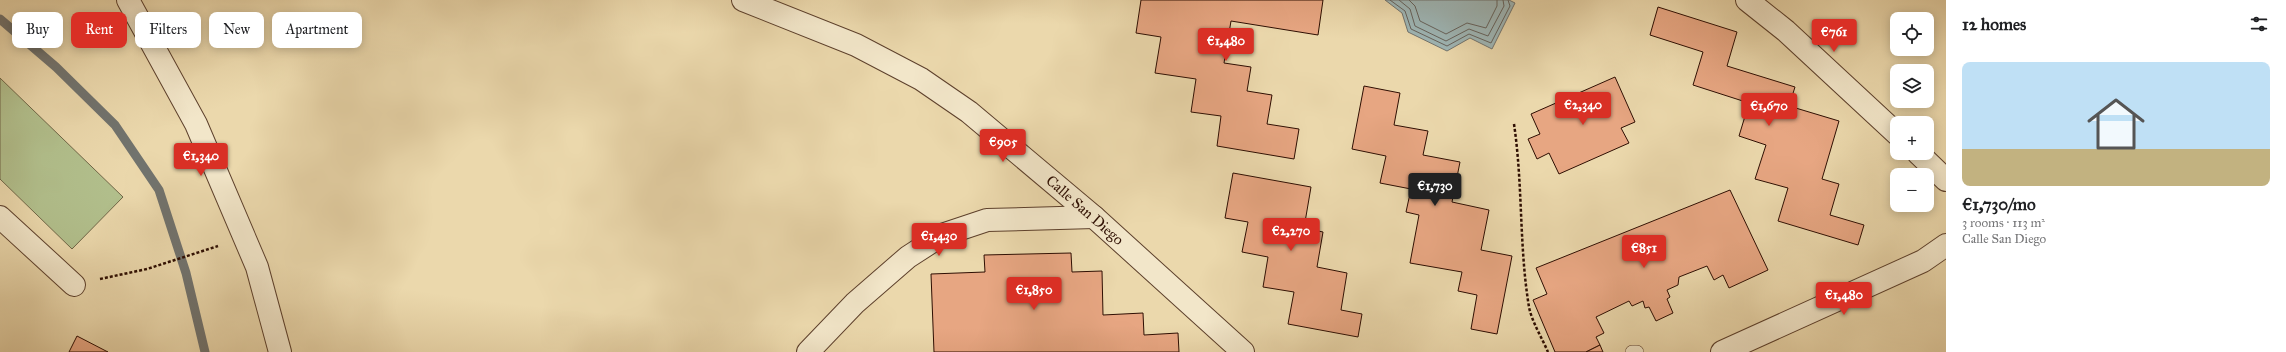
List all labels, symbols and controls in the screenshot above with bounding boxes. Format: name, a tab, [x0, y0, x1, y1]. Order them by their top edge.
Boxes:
chip: Buy	[12, 12, 63, 48]
chip: Rent	[71, 12, 127, 48]
chip: Filters	[135, 12, 201, 48]
chip: New	[209, 12, 264, 48]
chip: Apartment	[272, 12, 362, 48]
map controls	[1890, 12, 1934, 212]
button: locate	[1890, 12, 1934, 56]
icon: filters	[2248, 13, 2270, 35]
text: 12 homes	[1962, 14, 2026, 35]
pin: €761	[1810, 19, 1858, 53]
text: €761	[1821, 24, 1847, 40]
pin: €1,480	[1193, 28, 1259, 62]
text: €1,480	[1207, 33, 1245, 49]
button: layers	[1890, 64, 1934, 108]
icon: home	[2080, 88, 2152, 160]
pin: €2,340	[1550, 92, 1616, 126]
pin: €1,670	[1736, 93, 1802, 127]
text: €2,340	[1564, 97, 1602, 113]
text: €1,670	[1750, 98, 1788, 114]
button: +	[1890, 116, 1934, 160]
pin: €905	[979, 129, 1027, 163]
text: €905	[989, 134, 1017, 150]
pin: €1,340	[168, 143, 234, 177]
text: €1,340	[183, 148, 219, 164]
button: −	[1890, 168, 1934, 212]
street label: Calle San Diego	[1042, 171, 1128, 249]
pin: €1,730	[1402, 173, 1468, 207]
text: €1,730	[1417, 178, 1453, 194]
text: €1,730/mo	[1962, 194, 2036, 215]
text: 3 rooms · 113 m²	[1962, 215, 2045, 231]
pin: €2,270	[1258, 218, 1324, 252]
pin: €1,430	[906, 223, 972, 257]
text: €2,270	[1272, 223, 1310, 239]
text: €1,430	[921, 228, 957, 244]
text: Calle San Diego	[1962, 231, 2046, 247]
pin: €851	[1620, 235, 1668, 269]
text: €851	[1631, 240, 1657, 256]
pin: €1,850	[1001, 277, 1067, 311]
text: €1,850	[1016, 282, 1052, 298]
pin: €1,480	[1811, 282, 1877, 316]
text: €1,480	[1825, 287, 1863, 303]

